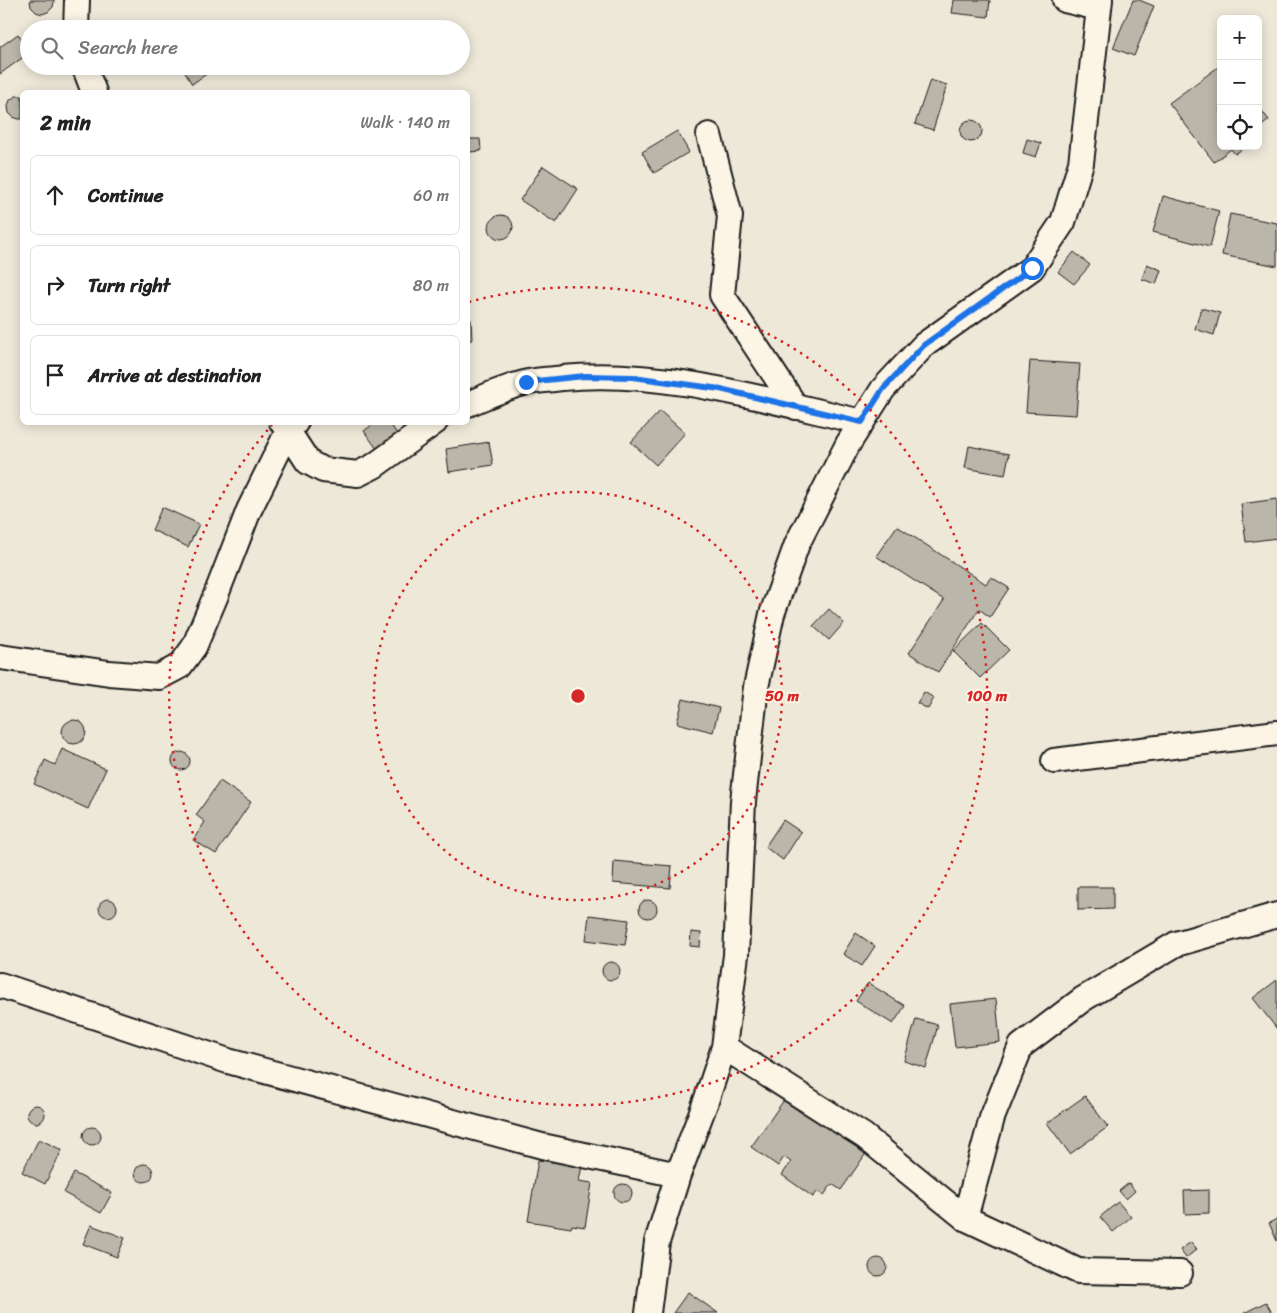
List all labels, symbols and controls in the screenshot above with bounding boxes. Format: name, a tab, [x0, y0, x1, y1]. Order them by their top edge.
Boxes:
map controls	[1217, 15, 1262, 150]
button: +	[1217, 15, 1262, 60]
search box	[20, 20, 470, 75]
text: Search here	[78, 31, 178, 64]
icon: search	[38, 34, 66, 62]
button: −	[1217, 60, 1262, 105]
text: 2 min	[40, 104, 91, 142]
button: locate	[1217, 105, 1262, 150]
text: Walk · 140 m	[361, 108, 450, 137]
text: Continue	[88, 179, 164, 212]
icon: ahead	[41, 181, 69, 209]
text: 60 m	[413, 181, 449, 210]
route start	[1021, 257, 1044, 280]
text: Turn right	[88, 269, 170, 302]
icon: right	[41, 271, 69, 299]
text: 80 m	[413, 271, 449, 300]
text: Arrive at destination	[88, 359, 261, 392]
icon: arrive	[41, 361, 69, 389]
route end	[515, 371, 538, 394]
text: 50 m	[765, 683, 800, 709]
text: 100 m	[967, 683, 1008, 709]
centre of rings	[569, 687, 587, 705]

